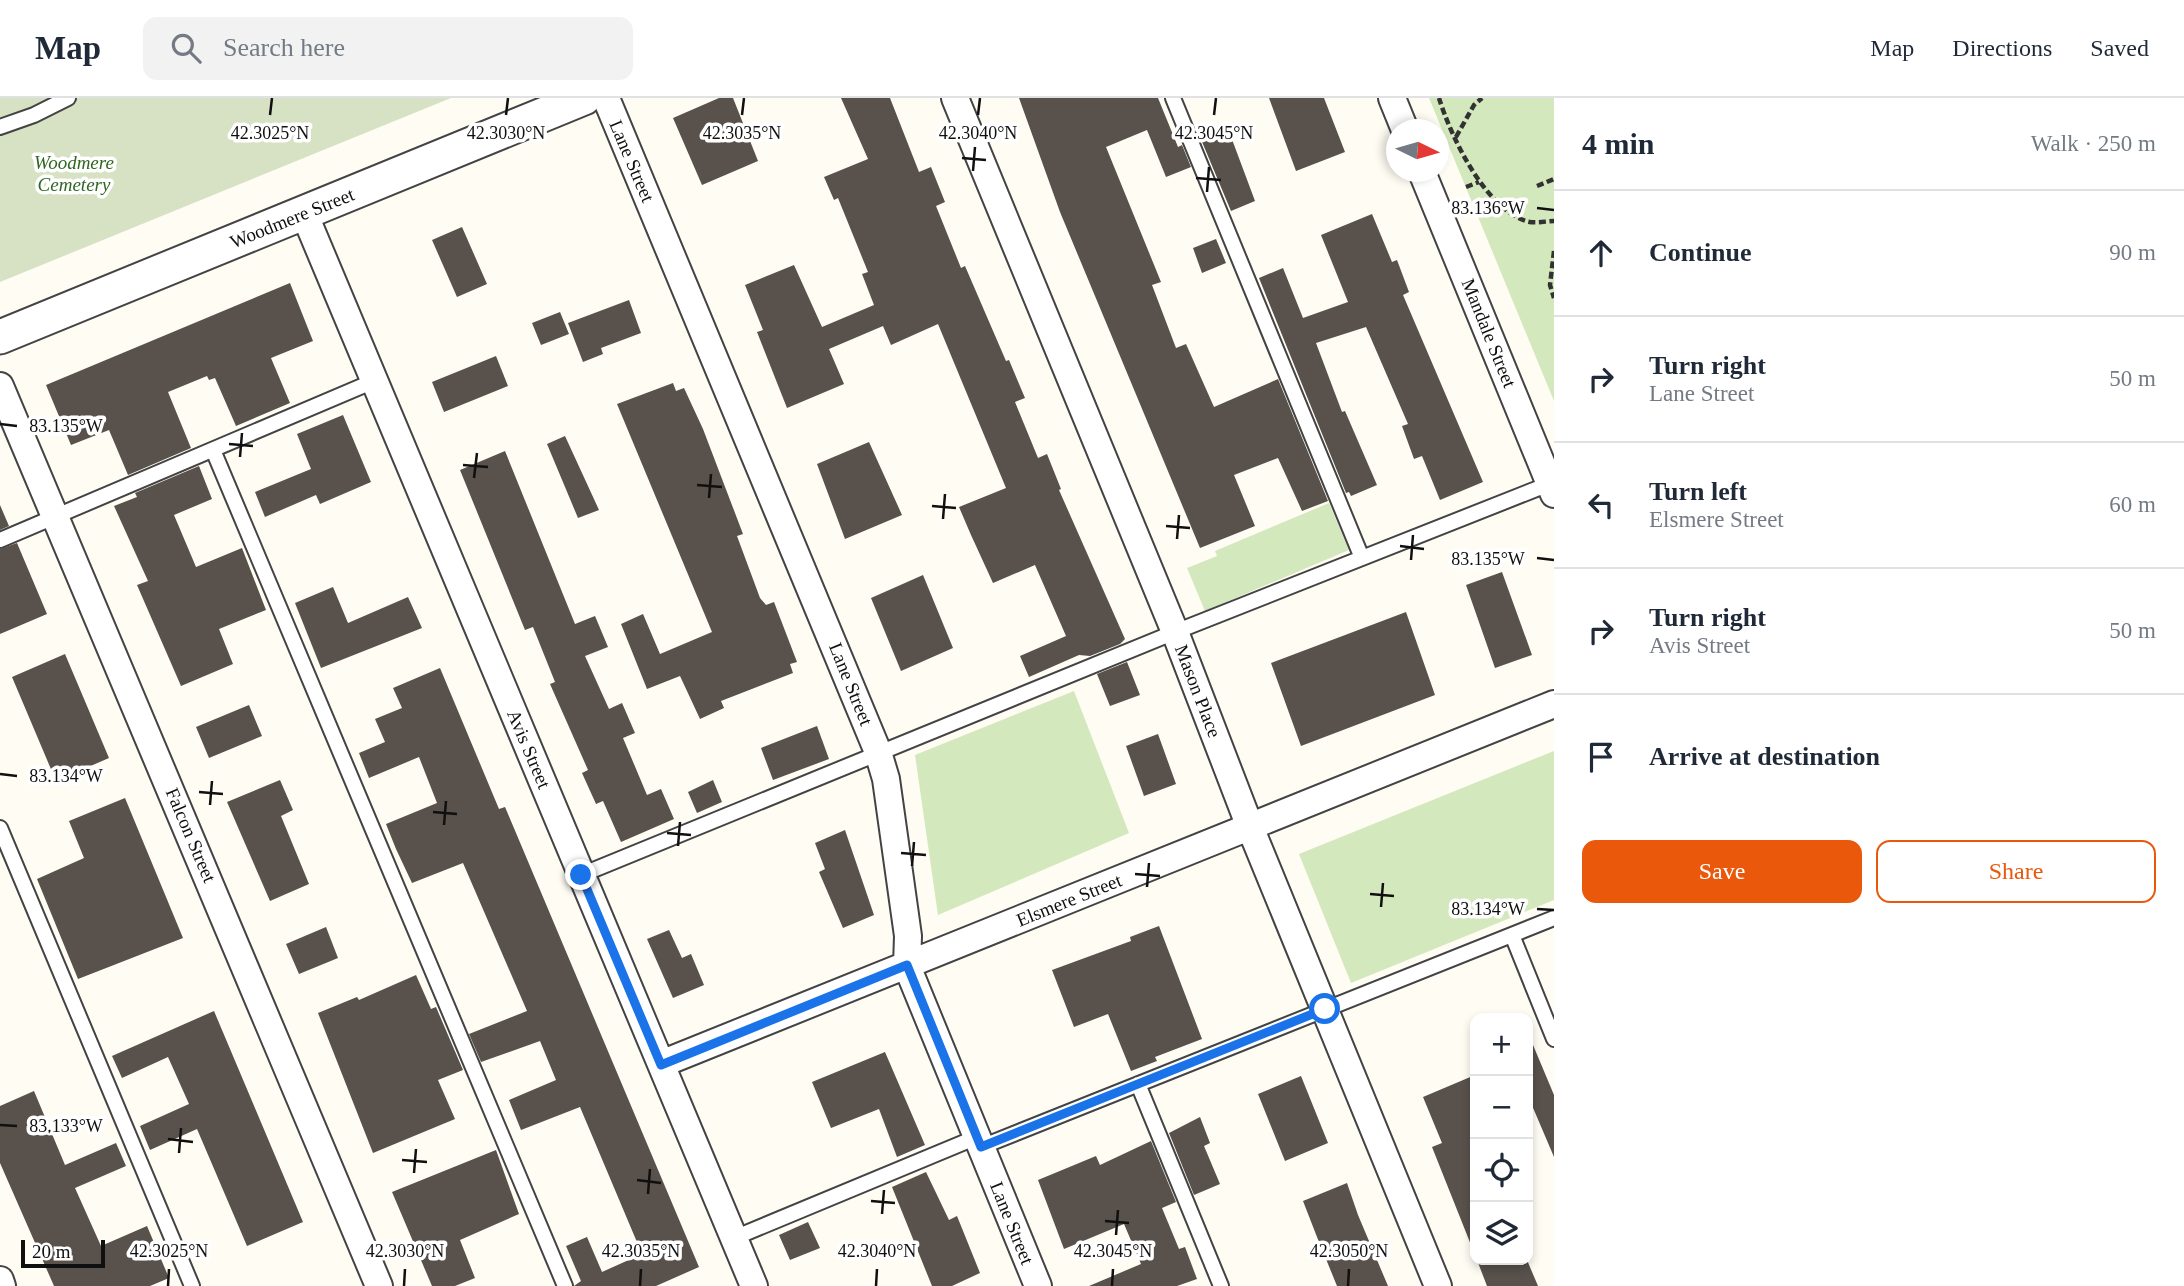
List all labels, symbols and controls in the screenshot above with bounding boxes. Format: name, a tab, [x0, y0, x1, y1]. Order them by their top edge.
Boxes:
search box	[143, 17, 633, 80]
icon: search	[167, 29, 205, 67]
text: Map	[35, 30, 101, 66]
text: Search here	[223, 33, 345, 62]
text: Map	[1870, 35, 1914, 61]
text: Directions	[1952, 35, 2052, 61]
text: Saved	[2090, 35, 2149, 61]
street label: Lane Street	[605, 117, 659, 206]
north arrow	[1386, 119, 1449, 182]
text: 42.3025°N	[231, 123, 309, 143]
text: 42.3030°N	[467, 123, 545, 143]
text: 42.3035°N	[703, 123, 781, 143]
text: 42.3040°N	[939, 123, 1017, 143]
text: 42.3045°N	[1175, 123, 1253, 143]
text: 4 min	[1582, 127, 1655, 160]
text: Walk · 250 m	[2031, 131, 2156, 156]
park label: Woodmere Cemetery	[34, 152, 114, 195]
street label: Woodmere Street	[227, 183, 358, 252]
text: 83.136°W	[1451, 198, 1525, 218]
icon: ahead	[1582, 234, 1620, 272]
text: Continue	[1649, 238, 1752, 267]
text: 90 m	[2109, 240, 2156, 265]
street label: Mandale Street	[1458, 276, 1521, 391]
text: Turn right	[1649, 351, 1766, 380]
icon: right	[1582, 360, 1620, 398]
text: 50 m	[2109, 366, 2156, 391]
text: Lane Street	[1649, 381, 1754, 406]
text: 83.135°W	[29, 416, 103, 436]
text: Turn left	[1649, 477, 1747, 506]
icon: left	[1582, 486, 1620, 524]
text: 60 m	[2109, 492, 2156, 517]
text: Elsmere Street	[1649, 507, 1784, 532]
text: 83.135°W	[1451, 549, 1525, 569]
text: Turn right	[1649, 603, 1766, 632]
icon: right	[1582, 612, 1620, 650]
text: 50 m	[2109, 618, 2156, 643]
text: Avis Street	[1649, 633, 1750, 658]
street label: Lane Street	[825, 640, 877, 729]
street label: Mason Place	[1171, 642, 1225, 740]
street label: Avis Street	[503, 706, 555, 792]
icon: arrive	[1582, 738, 1620, 776]
text: Arrive at destination	[1649, 742, 1880, 771]
text: 83.134°W	[29, 766, 103, 786]
street label: Falcon Street	[162, 785, 221, 886]
button: Save	[1582, 840, 1862, 903]
button: Share	[1876, 840, 2156, 903]
route end	[565, 859, 596, 890]
street label: Elsmere Street	[1013, 869, 1125, 931]
text: 83.134°W	[1451, 899, 1525, 919]
route start	[1309, 993, 1340, 1024]
map controls	[1470, 1013, 1533, 1265]
button: +	[1470, 1013, 1533, 1076]
button: −	[1470, 1076, 1533, 1139]
text: 83.133°W	[29, 1116, 103, 1136]
button: locate	[1470, 1139, 1533, 1202]
street label: Lane Street	[986, 1179, 1038, 1268]
button: layers	[1470, 1202, 1533, 1265]
scale bar	[21, 1237, 105, 1269]
text: 20 m	[32, 1241, 71, 1262]
text: 42.3025°N	[130, 1241, 208, 1261]
text: 42.3030°N	[366, 1241, 444, 1261]
text: 42.3035°N	[602, 1241, 680, 1261]
text: 42.3040°N	[838, 1241, 916, 1261]
text: 42.3045°N	[1074, 1241, 1152, 1261]
text: 42.3050°N	[1310, 1241, 1388, 1261]

